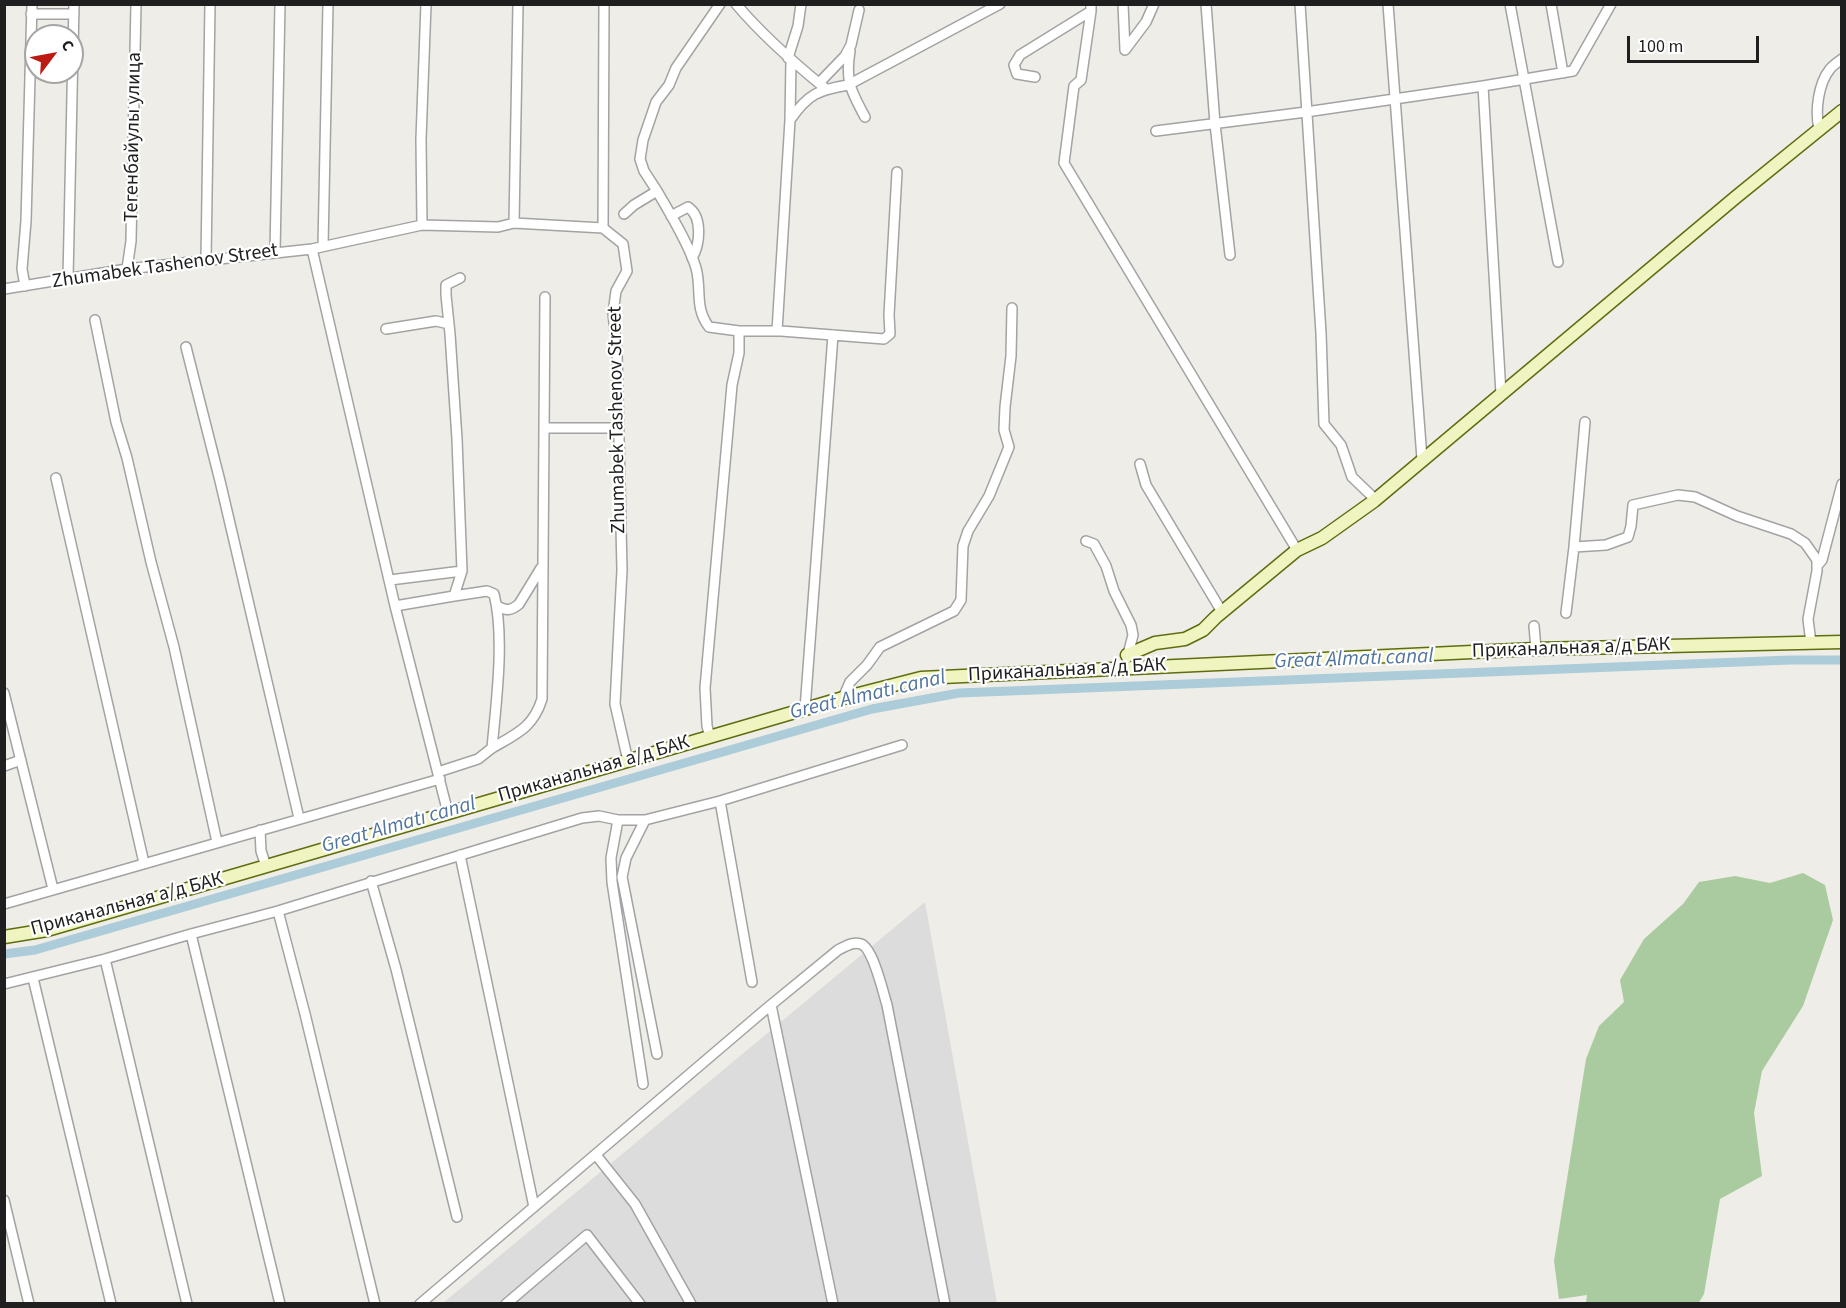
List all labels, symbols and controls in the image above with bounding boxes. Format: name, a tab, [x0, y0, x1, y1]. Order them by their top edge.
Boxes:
north arrow	[24, 24, 84, 84]
scale bar	[1630, 24, 1762, 62]
text: 100 m	[1638, 34, 1683, 59]
text: С	[56, 36, 79, 55]
street label: Тегенбайулы улица	[121, 52, 147, 222]
street label: Zhumabek Tashenov Street	[51, 239, 279, 295]
street label: Zhumabek Tashenov Street	[604, 306, 632, 534]
street label: Приканальная а/д БАК	[1472, 634, 1670, 664]
water label: Great Almatı canal	[1274, 645, 1434, 675]
street label: Приканальная а/д БАК	[967, 654, 1167, 688]
water label: Great Almatı canal	[788, 666, 948, 726]
street label: Приканальная а/д БАК	[495, 731, 693, 809]
water label: Great Almatı canal	[319, 792, 479, 860]
street label: Приканальная а/д БАК	[28, 868, 226, 942]

